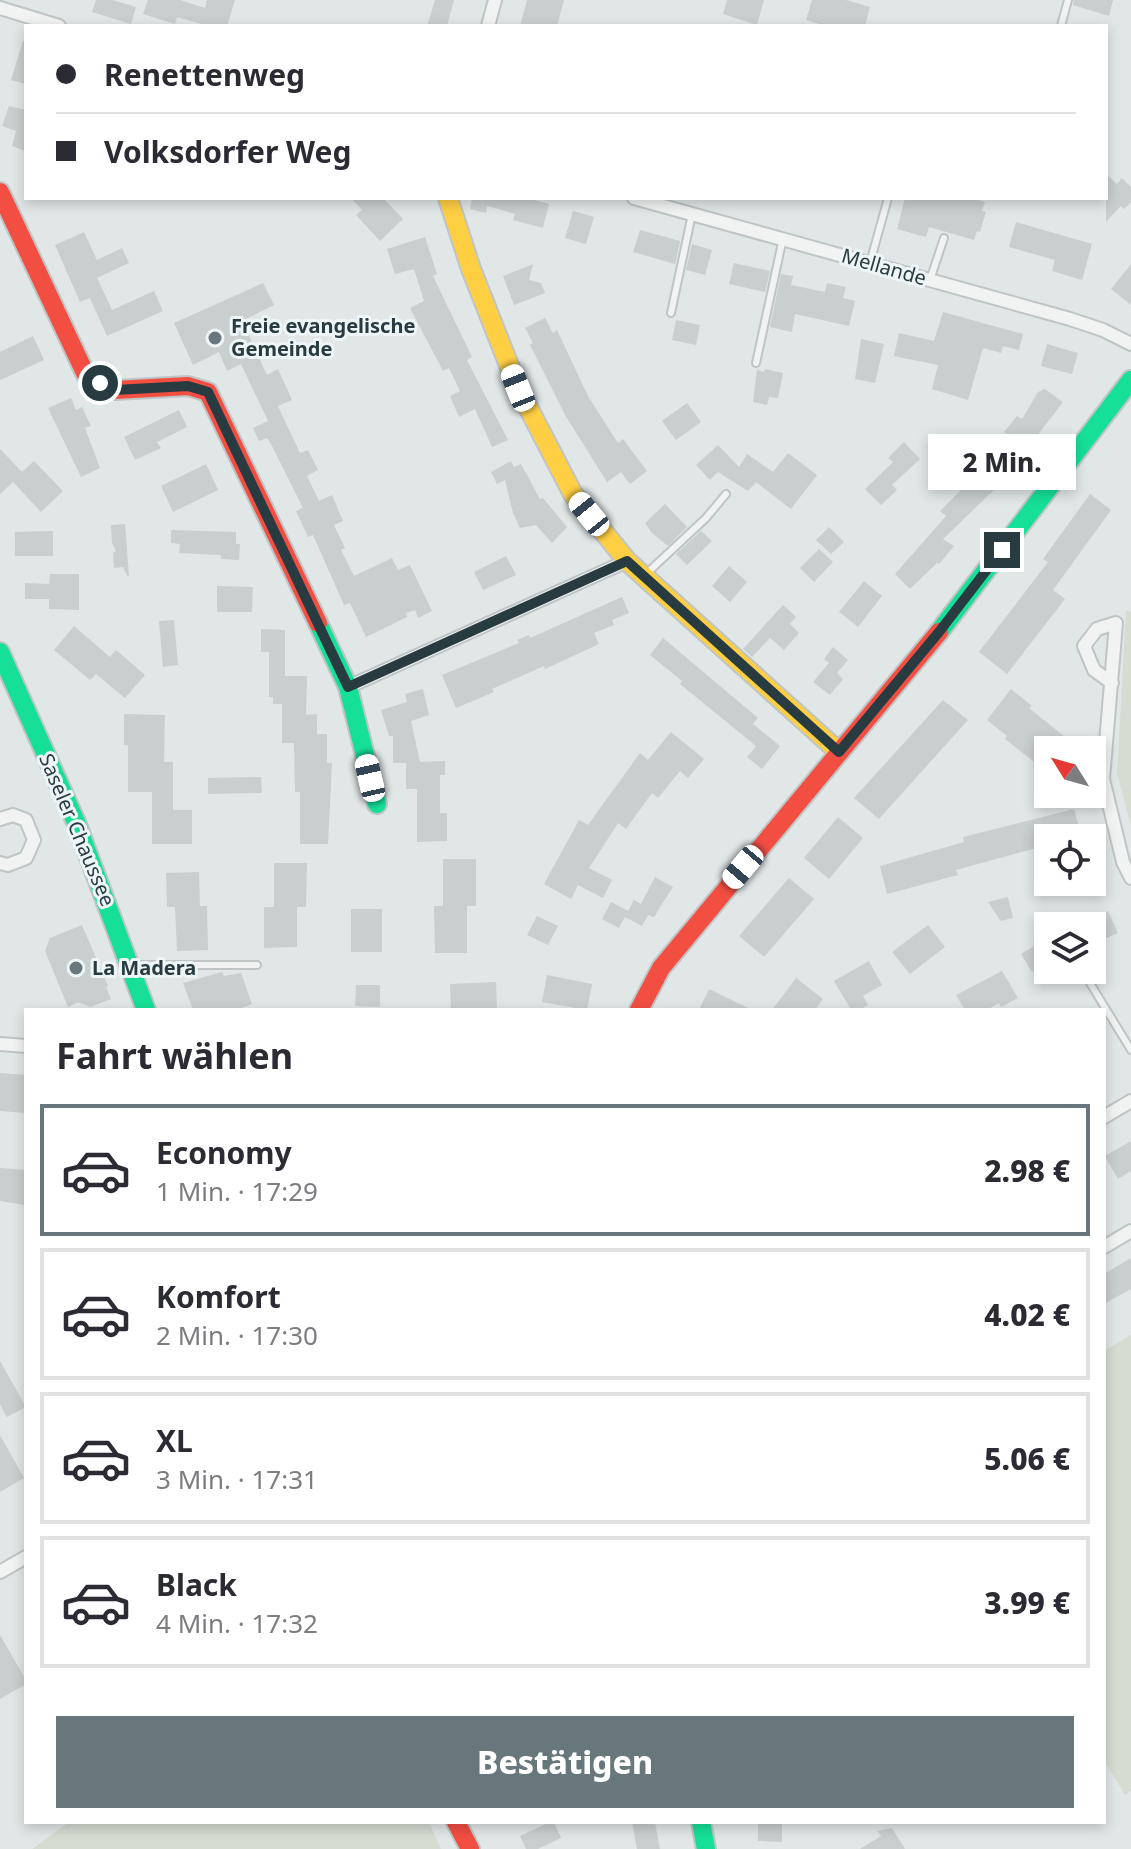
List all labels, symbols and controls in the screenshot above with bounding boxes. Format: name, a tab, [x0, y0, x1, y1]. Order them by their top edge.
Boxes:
text: Renettenweg	[104, 54, 305, 95]
text: Volksdorfer Weg	[104, 131, 351, 172]
street label: Mellande	[839, 242, 930, 291]
place label: Freie evangelische Gemeinde	[231, 312, 415, 362]
marker: Freie evangelische Gemeinde	[206, 329, 224, 347]
car	[498, 361, 538, 415]
route start	[82, 365, 118, 401]
callout: 2 Min.	[928, 434, 1076, 490]
text: 2 Min.	[962, 444, 1042, 480]
car	[565, 488, 613, 540]
route end	[984, 532, 1020, 568]
north arrow	[1034, 736, 1106, 808]
map controls	[1034, 736, 1106, 984]
street label: Saseler Chaussee	[33, 749, 122, 910]
car	[353, 752, 387, 804]
button: locate	[1034, 824, 1106, 896]
car	[718, 841, 768, 893]
button: layers	[1034, 912, 1106, 984]
place label: La Madera	[92, 954, 196, 981]
marker: La Madera	[67, 959, 85, 977]
text: Fahrt wählen	[56, 1031, 293, 1080]
text: Economy	[156, 1132, 292, 1173]
icon: car	[60, 1134, 132, 1206]
text: 2.98 €	[984, 1150, 1070, 1191]
text: 1 Min. · 17:29	[156, 1173, 318, 1209]
text: Komfort	[156, 1276, 281, 1317]
icon: car	[60, 1278, 132, 1350]
text: 4.02 €	[984, 1294, 1070, 1335]
text: 2 Min. · 17:30	[156, 1317, 318, 1353]
text: XL	[156, 1420, 193, 1461]
icon: car	[60, 1422, 132, 1494]
text: 5.06 €	[984, 1438, 1070, 1479]
text: 3 Min. · 17:31	[156, 1461, 318, 1497]
text: Black	[156, 1564, 237, 1605]
icon: car	[60, 1566, 132, 1638]
text: 3.99 €	[984, 1582, 1070, 1623]
text: 4 Min. · 17:32	[156, 1605, 318, 1641]
button: Bestätigen	[56, 1716, 1074, 1808]

